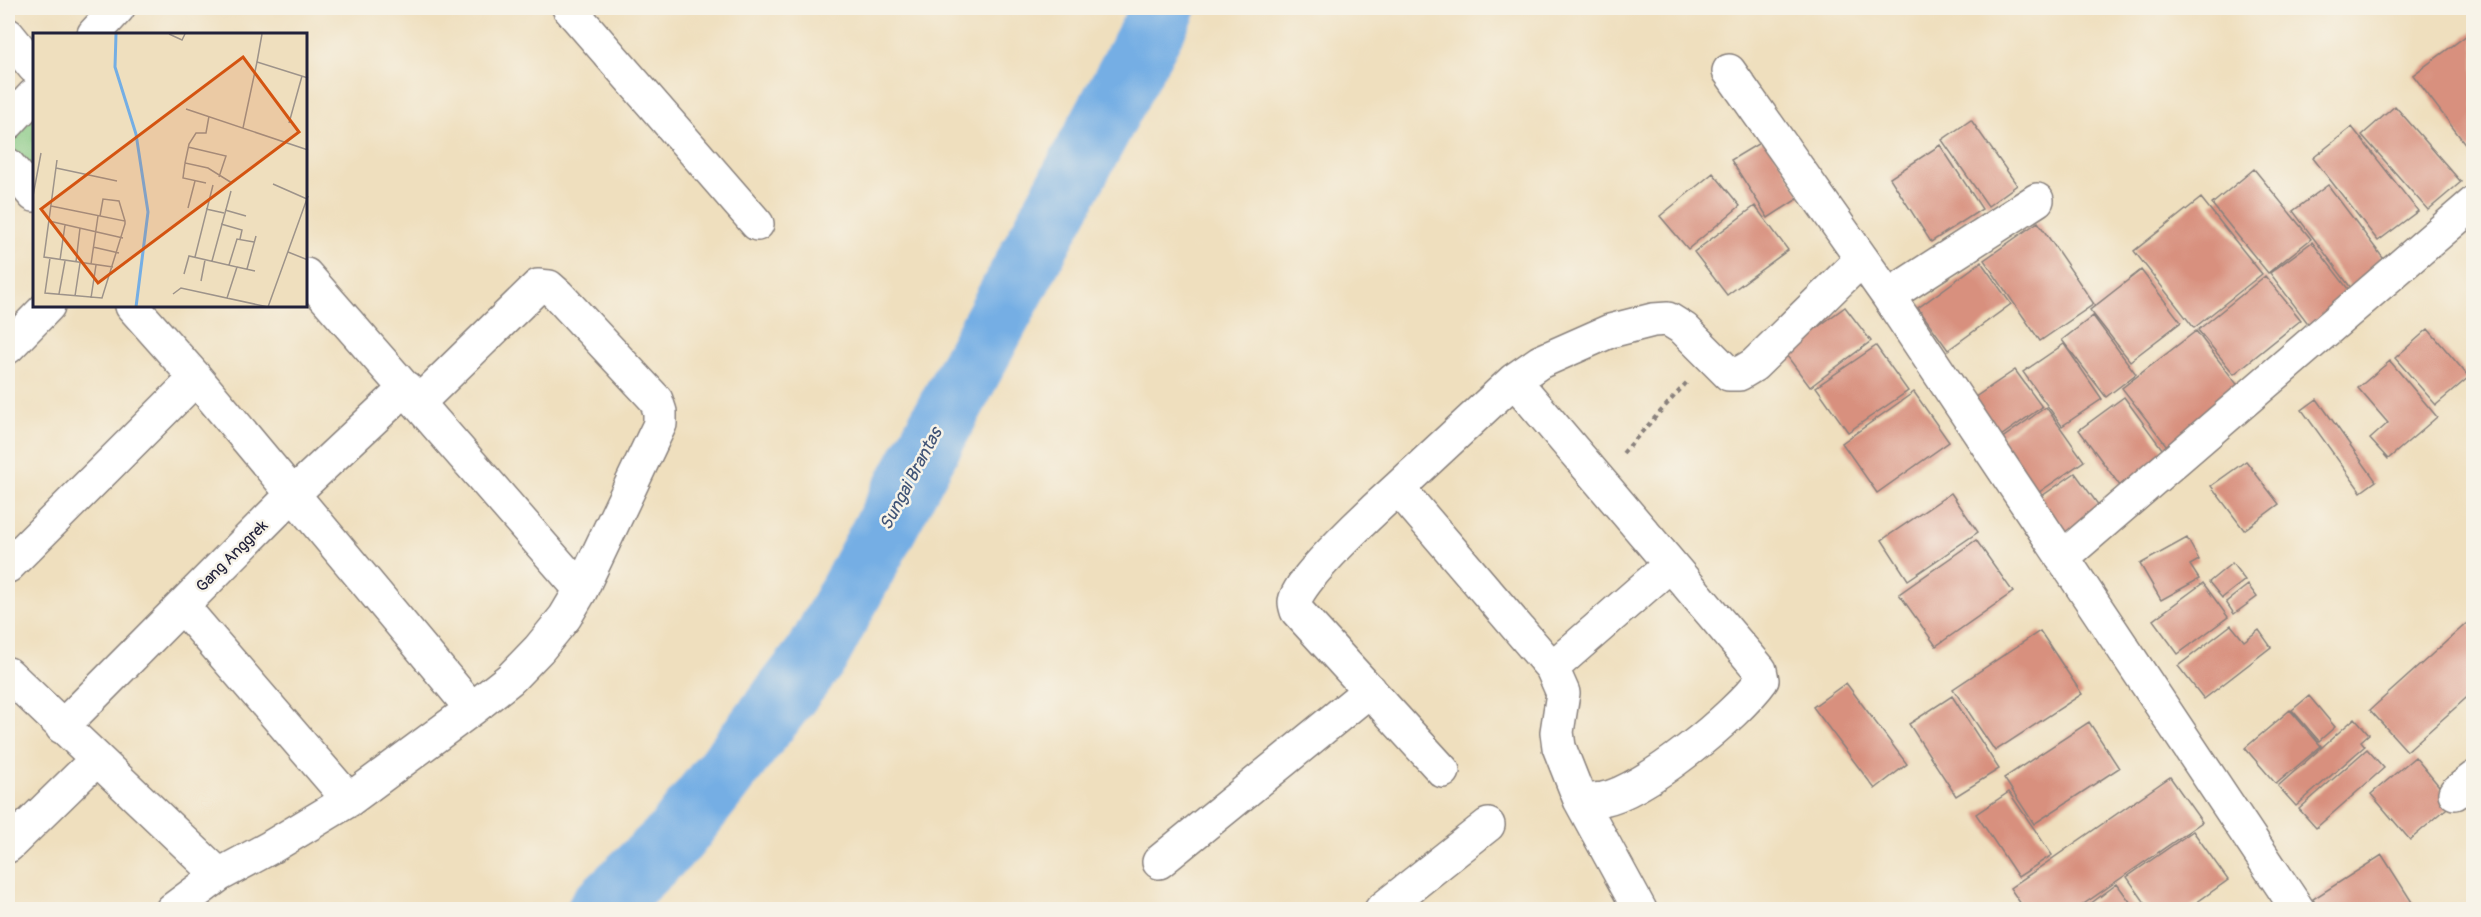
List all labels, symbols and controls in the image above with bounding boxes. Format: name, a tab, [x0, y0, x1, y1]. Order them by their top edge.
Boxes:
inset map	[33, 33, 308, 308]
water label: Sungai Brantas	[874, 422, 948, 534]
street label: Gang Anggrek	[192, 516, 272, 596]

